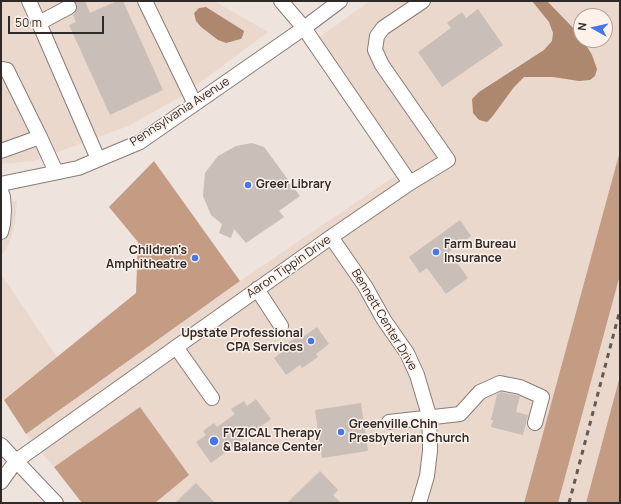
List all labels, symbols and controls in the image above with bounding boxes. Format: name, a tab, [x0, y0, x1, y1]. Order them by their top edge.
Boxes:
scale bar	[10, 8, 106, 34]
north arrow	[573, 8, 613, 48]
text: 50 m	[15, 14, 42, 31]
text: N	[574, 21, 590, 31]
street label: Pennsylvania Avenue	[127, 74, 233, 150]
place label: Greer Library	[256, 178, 331, 192]
marker: Greer Library	[243, 180, 253, 190]
street label: Aaron Tippin Drive	[244, 233, 334, 301]
place label: Farm Bureau Insurance	[444, 238, 516, 266]
place label: Children's Amphitheatre	[106, 244, 187, 272]
marker: Farm Bureau Insurance	[431, 247, 441, 257]
marker: Children's Amphitheatre	[190, 253, 200, 263]
street label: Bennett Center Drive	[348, 267, 420, 373]
place label: Upstate Professional CPA Services	[181, 327, 303, 355]
marker: Upstate Professional CPA Services	[306, 336, 316, 346]
place label: Greenville Chin Presbyterian Church	[349, 418, 469, 446]
place label: FYZICAL Therapy & Balance Center	[223, 427, 322, 455]
marker: Greenville Chin Presbyterian Church	[336, 427, 346, 437]
marker: FYZICAL Therapy & Balance Center	[208, 435, 220, 447]

